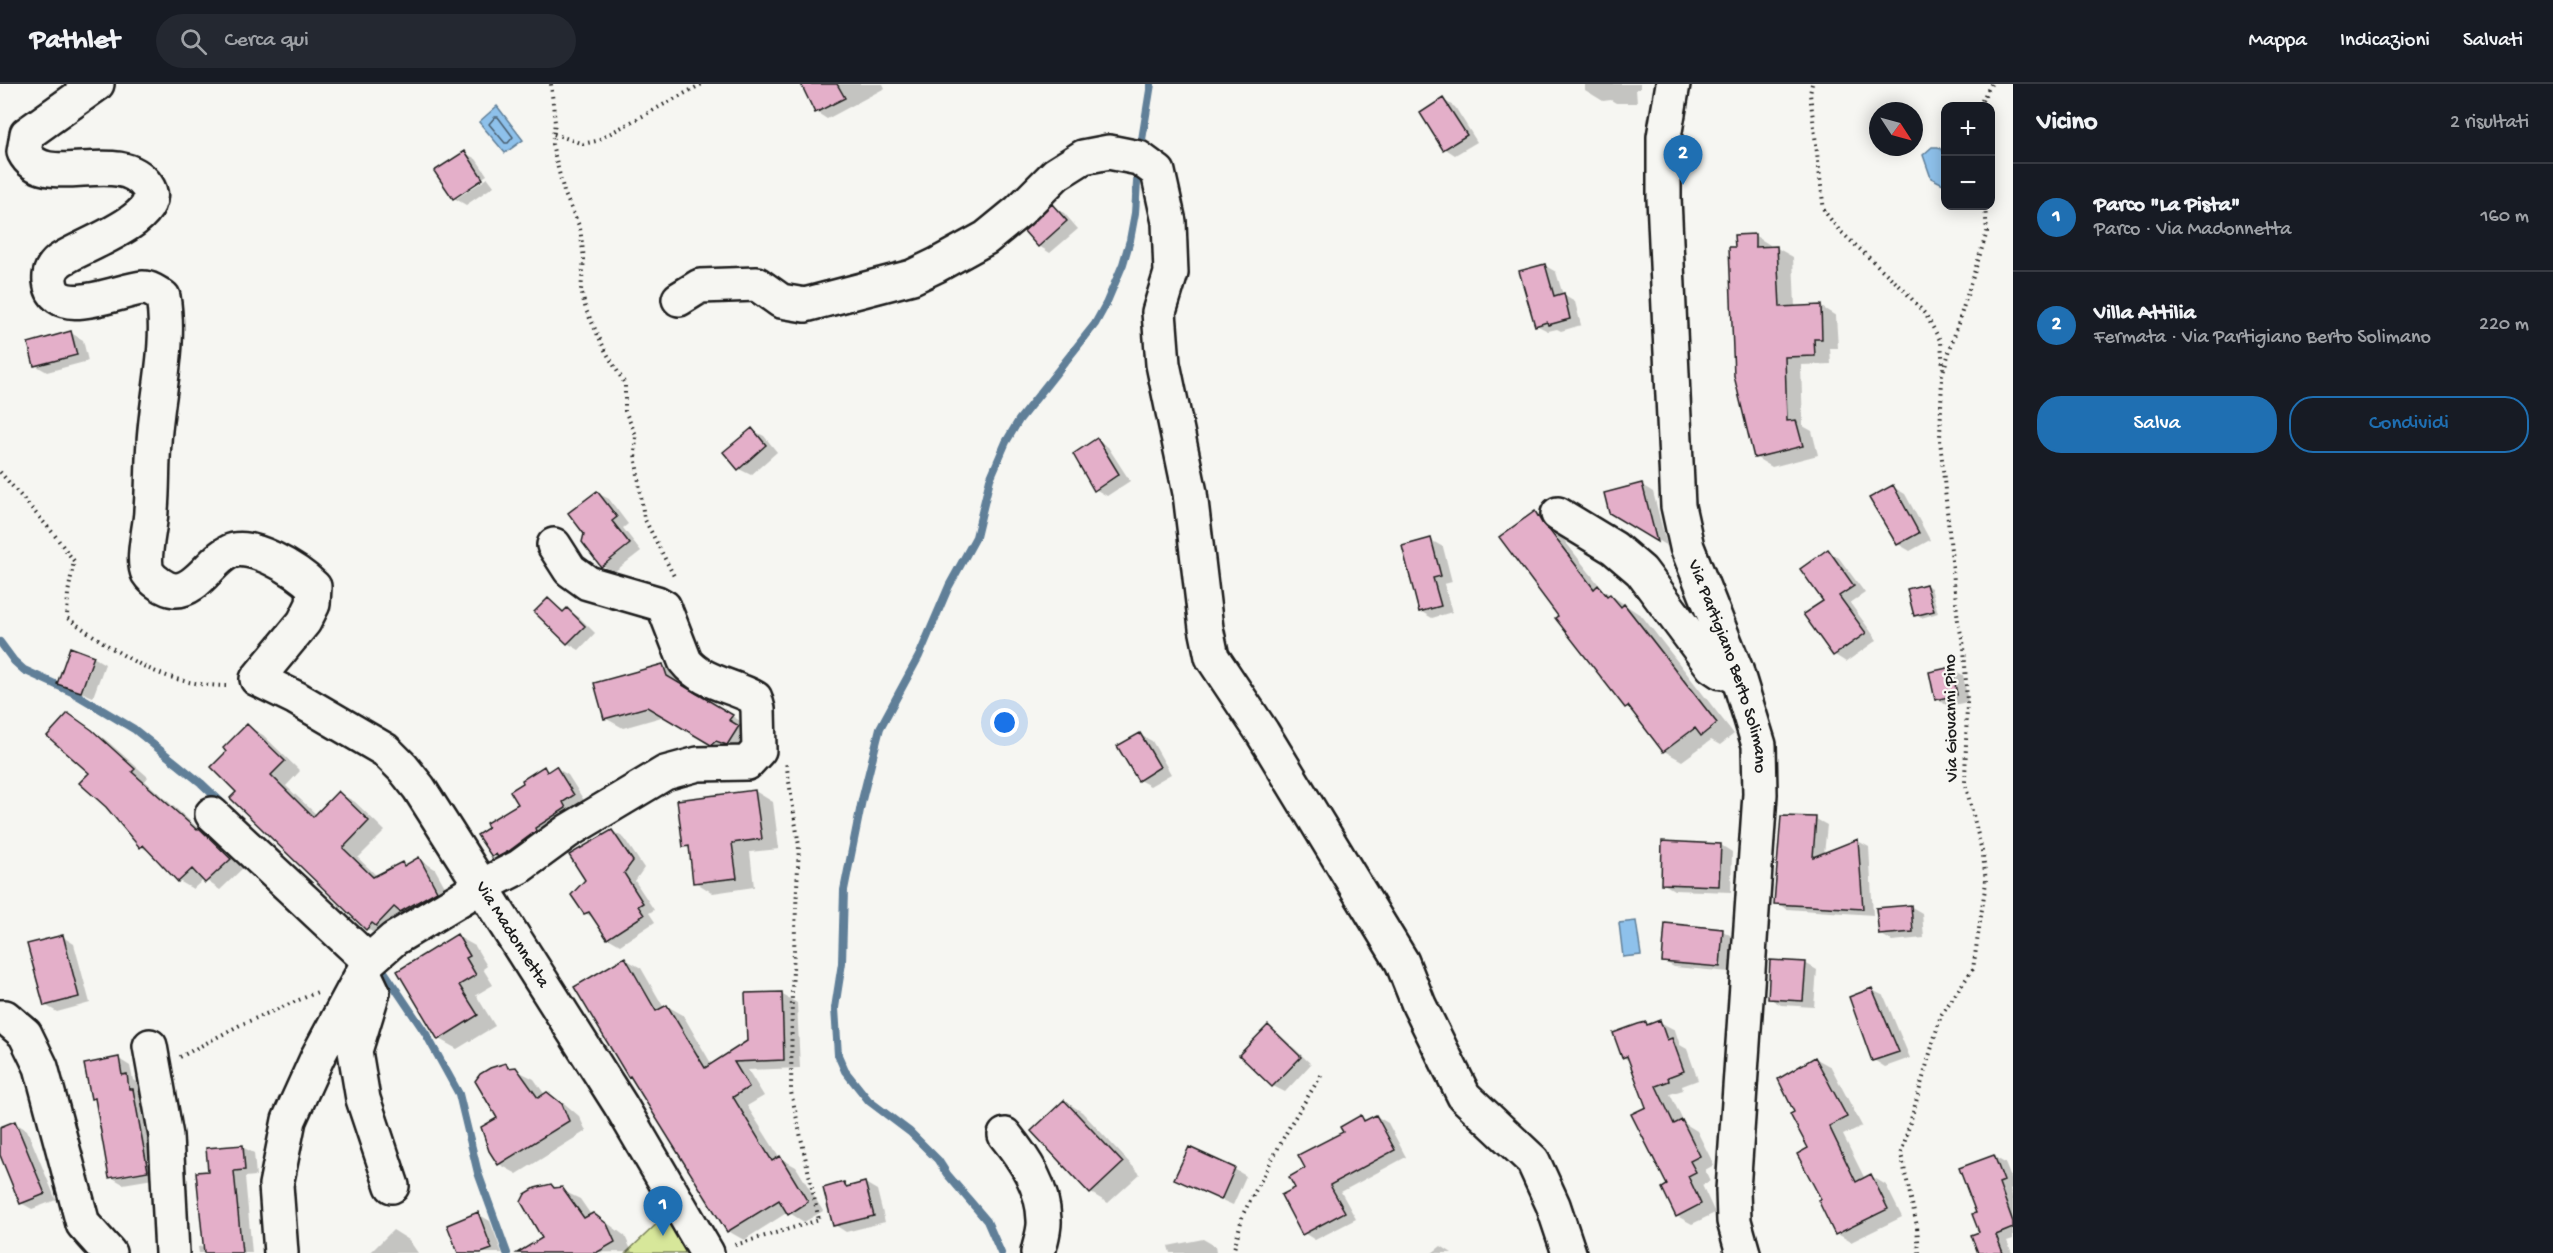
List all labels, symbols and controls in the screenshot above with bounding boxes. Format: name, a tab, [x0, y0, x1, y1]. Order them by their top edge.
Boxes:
search box	[156, 14, 576, 68]
text: Pathlet	[30, 25, 120, 58]
icon: search	[177, 25, 210, 58]
text: Cerca qui	[225, 28, 309, 54]
text: Mappa	[2248, 29, 2307, 54]
text: Indicazioni	[2340, 29, 2430, 54]
text: Salvati	[2463, 29, 2523, 54]
north arrow	[1869, 102, 1923, 156]
map controls	[1941, 102, 1995, 210]
button: +	[1941, 102, 1995, 156]
text: Vicino	[2037, 108, 2097, 139]
text: 2 risultati	[2450, 112, 2529, 135]
pin: 2	[1664, 135, 1702, 185]
button: −	[1941, 156, 1995, 210]
text: Parco "La Pista"	[2094, 193, 2240, 219]
text: 1	[2052, 206, 2061, 229]
text: 160 m	[2480, 206, 2529, 229]
text: Parco · Via Madonnetta	[2094, 219, 2291, 242]
text: Villa Attilia	[2094, 301, 2196, 327]
text: 2	[2052, 314, 2061, 337]
text: 220 m	[2479, 314, 2529, 337]
text: Fermata · Via Partigiano Berto Solimano	[2094, 327, 2431, 350]
button: Salva	[2037, 396, 2277, 453]
button: Condividi	[2289, 396, 2529, 453]
street label: Via Partigiano Berto Solimano	[1682, 556, 1770, 773]
street label: Via Giovanni Pino	[1940, 654, 1964, 783]
your location	[990, 708, 1019, 737]
street label: Via Madonnetta	[470, 877, 554, 992]
pin: 1	[644, 1186, 682, 1236]

